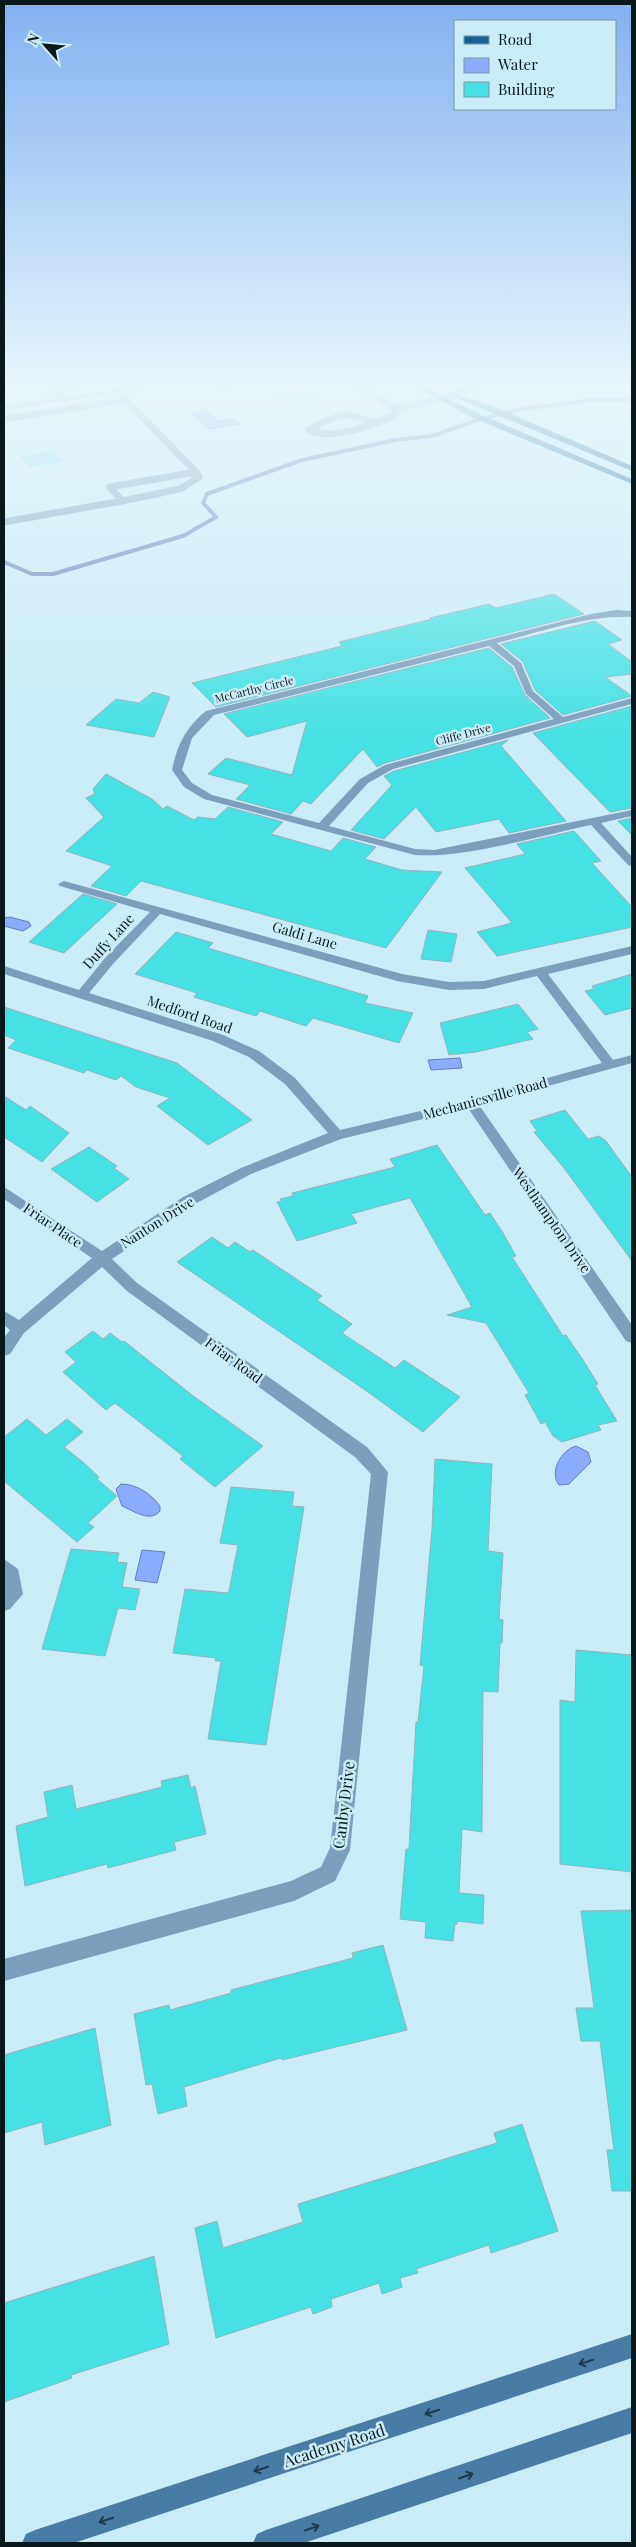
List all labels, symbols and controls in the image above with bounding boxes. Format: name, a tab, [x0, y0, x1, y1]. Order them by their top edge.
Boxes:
north arrow	[20, 20, 70, 70]
legend	[454, 20, 616, 110]
text: Road	[498, 29, 532, 49]
text: N	[22, 30, 44, 48]
text: Water	[497, 54, 538, 74]
text: Building	[498, 79, 555, 99]
street label: McCarthy Circle	[213, 672, 295, 706]
street label: Cliffe Drive	[434, 719, 492, 749]
street label: Duffy Lane	[78, 909, 138, 973]
street label: Galdi Lane	[270, 917, 340, 953]
street label: Medford Road	[145, 991, 235, 1037]
street label: Mechanicsville Road	[421, 1072, 549, 1124]
street label: Westhampton Drive	[508, 1163, 595, 1276]
street label: Nanton Drive	[116, 1192, 198, 1252]
street label: Friar Place	[20, 1198, 86, 1252]
street label: Friar Road	[201, 1333, 267, 1387]
street label: Canby Drive	[327, 1760, 359, 1850]
one-way arrow	[578, 2357, 594, 2367]
one-way arrow	[424, 2408, 440, 2418]
street label: Academy Road	[280, 2419, 387, 2472]
one-way arrow	[253, 2465, 269, 2474]
one-way arrow	[458, 2471, 473, 2480]
one-way arrow	[99, 2515, 115, 2525]
one-way arrow	[304, 2522, 320, 2532]

